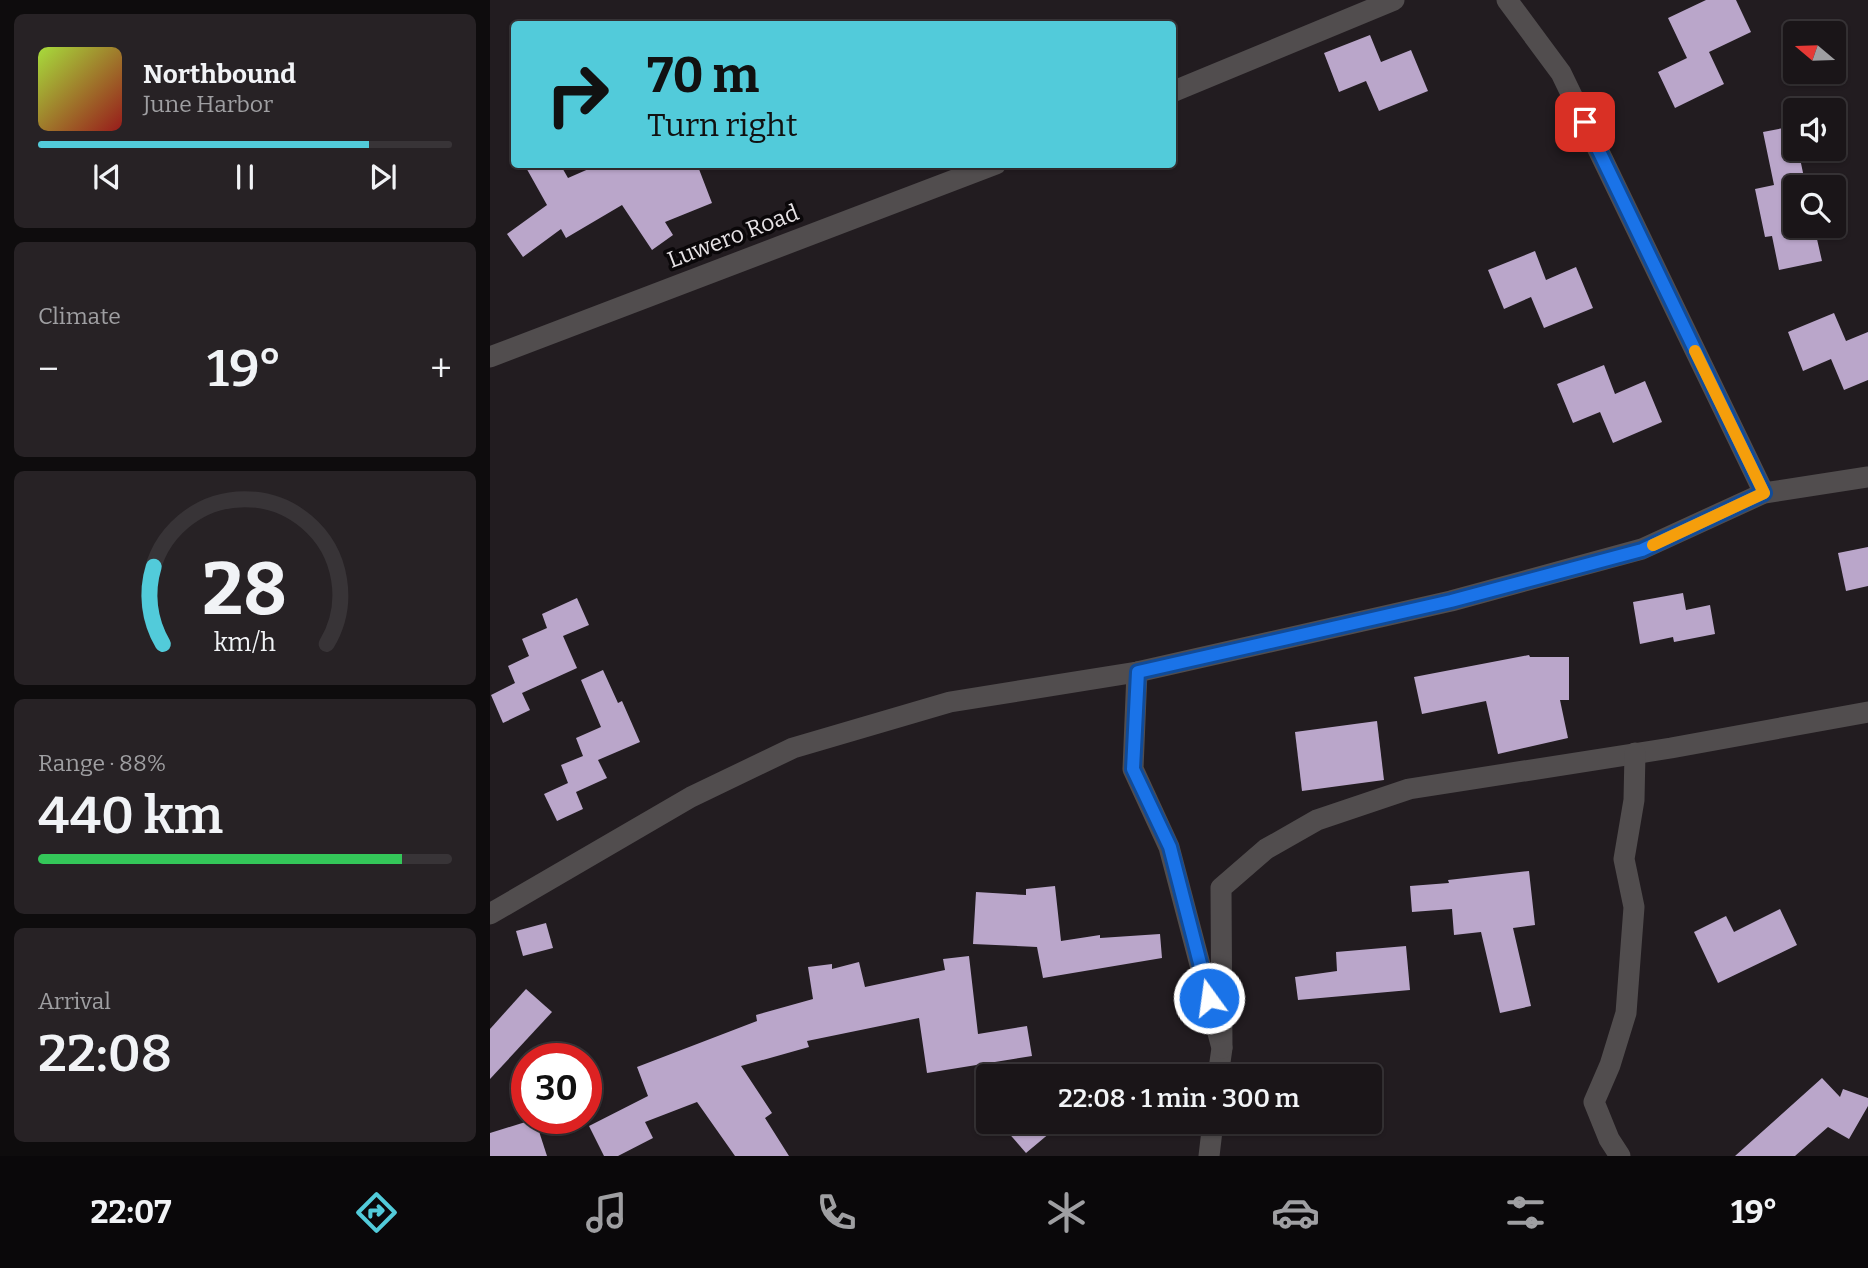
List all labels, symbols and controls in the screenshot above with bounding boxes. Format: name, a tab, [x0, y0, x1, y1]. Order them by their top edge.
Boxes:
north arrow	[1783, 21, 1846, 84]
map controls	[1783, 21, 1846, 238]
text: 70 m	[647, 46, 759, 105]
icon: right	[532, 49, 623, 140]
text: Northbound	[143, 59, 296, 90]
text: June Harbor	[143, 90, 273, 118]
pin	[1555, 92, 1615, 152]
button: sound	[1783, 98, 1846, 161]
icon: arrive	[1566, 103, 1604, 141]
text: Turn right	[647, 106, 798, 144]
icon: previous	[88, 158, 126, 196]
icon: pause	[226, 158, 264, 196]
icon: next	[364, 158, 402, 196]
button: search	[1783, 175, 1846, 238]
street label: Luwero Road	[663, 198, 803, 274]
text: Climate	[38, 302, 121, 330]
text: 19°	[207, 337, 282, 400]
text: −	[38, 346, 59, 392]
text: +	[430, 346, 452, 392]
text: 28	[203, 546, 287, 633]
text: km/h	[214, 628, 276, 658]
text: Range · 88%	[38, 749, 166, 777]
text: 440 km	[38, 784, 223, 847]
position arrow	[1172, 961, 1246, 1035]
text: Arrival	[38, 987, 111, 1015]
text: 22:08	[38, 1022, 172, 1085]
speed limit sign: 30	[511, 1043, 602, 1134]
text: 22:08 · 1 min · 300 m	[1058, 1083, 1300, 1114]
icon: directions	[352, 1188, 401, 1237]
icon: music	[582, 1188, 631, 1237]
icon: phone	[812, 1188, 861, 1237]
icon: climate	[1042, 1188, 1091, 1237]
icon: car	[1271, 1188, 1320, 1237]
icon: filters	[1501, 1188, 1550, 1237]
text: 22:07	[90, 1193, 171, 1231]
text: 19°	[1731, 1193, 1778, 1231]

